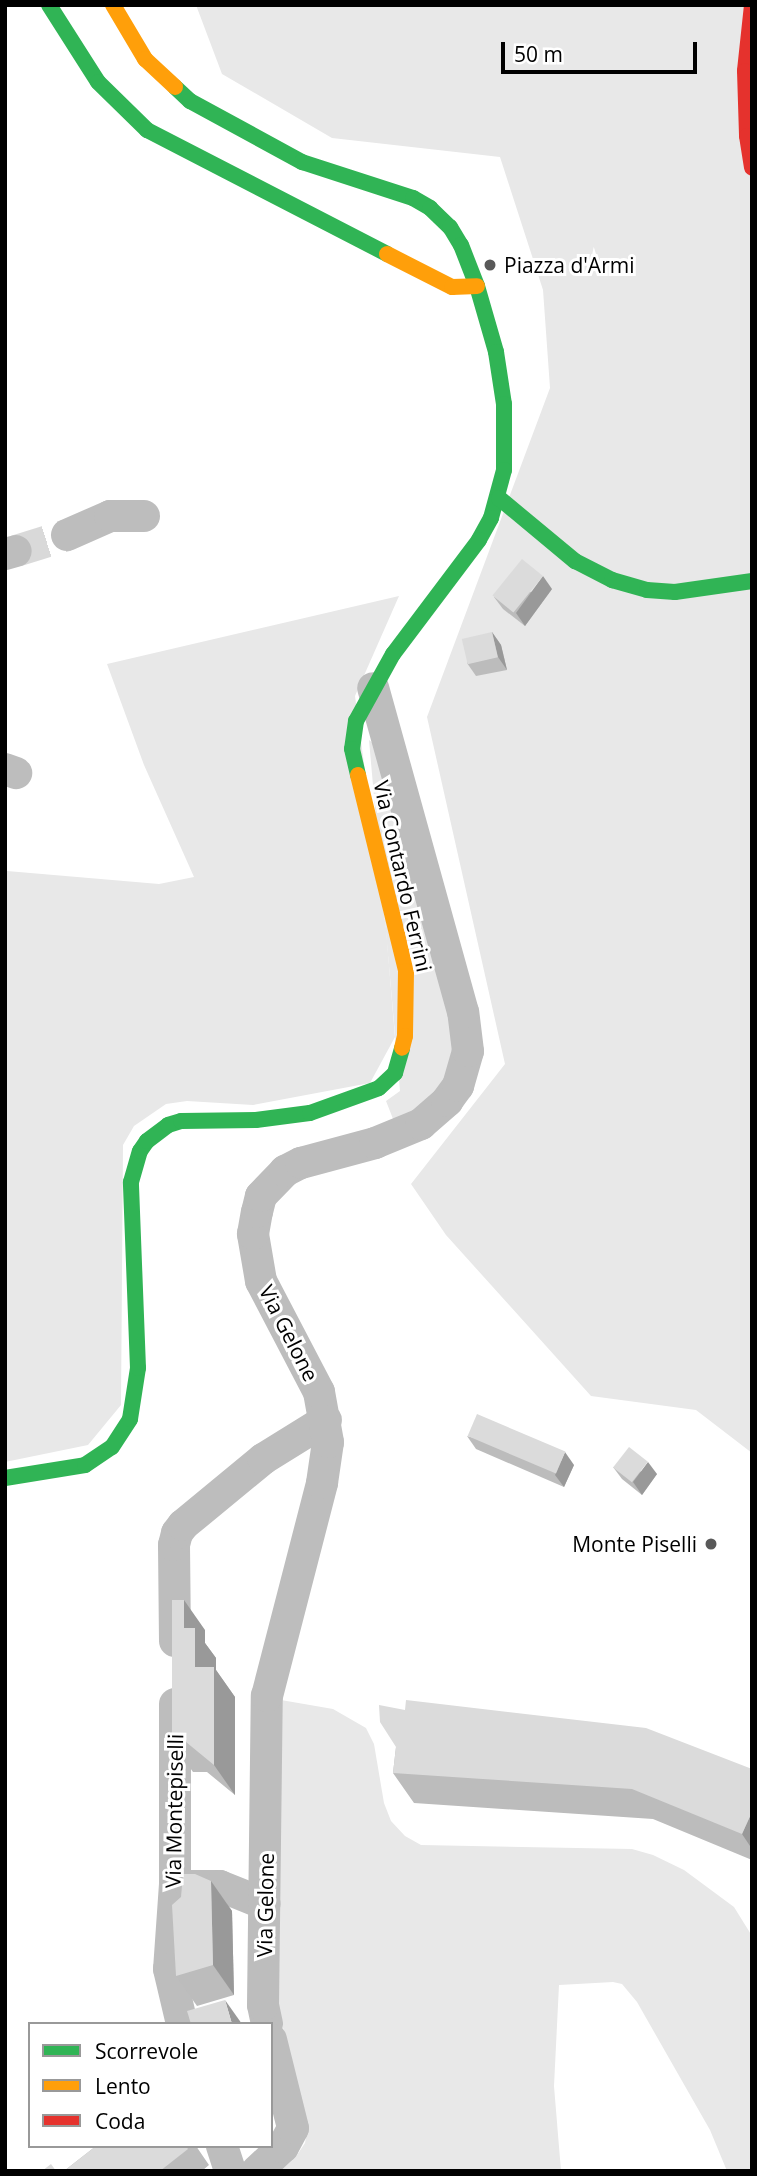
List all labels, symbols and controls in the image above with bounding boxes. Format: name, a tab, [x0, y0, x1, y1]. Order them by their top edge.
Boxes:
scale bar	[505, 28, 701, 72]
text: 50 m	[514, 40, 563, 68]
place label: Piazza d'Armi	[504, 252, 634, 278]
marker: Piazza d'Armi	[482, 257, 498, 273]
street label: Via Contardo Ferrini	[369, 778, 437, 974]
street label: Via Gelone	[254, 1281, 324, 1385]
place label: Monte Piselli	[572, 1531, 697, 1557]
marker: Monte Piselli	[703, 1536, 719, 1552]
street label: Via Montepiselli	[160, 1734, 188, 1888]
street label: Via Gelone	[251, 1852, 279, 1958]
legend	[28, 2022, 273, 2148]
text: Scorrevole	[95, 2037, 198, 2065]
text: Lento	[95, 2072, 151, 2100]
text: Coda	[95, 2107, 145, 2135]

